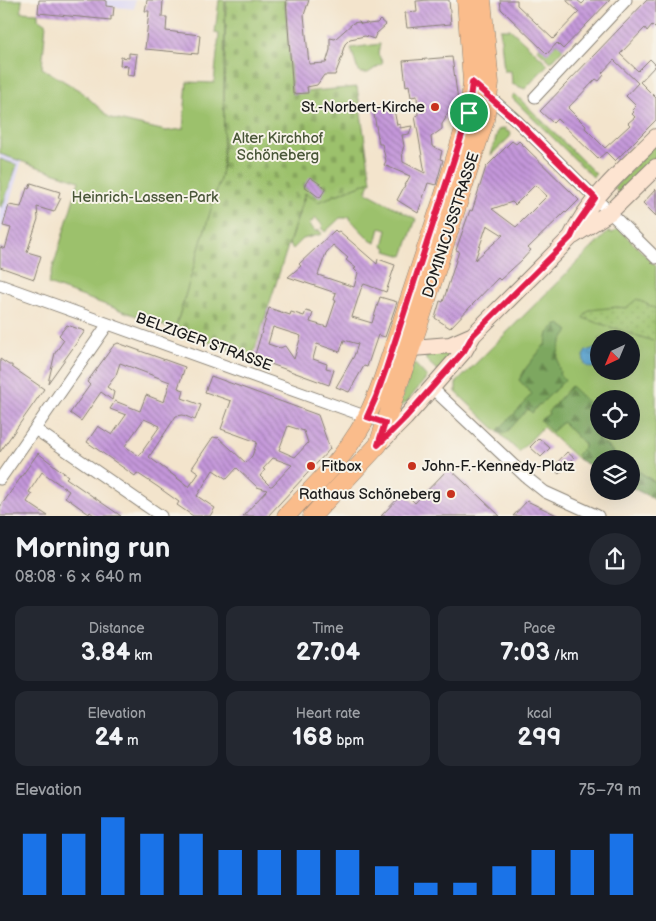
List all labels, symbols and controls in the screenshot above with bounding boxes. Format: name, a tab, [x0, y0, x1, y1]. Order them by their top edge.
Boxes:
pin	[448, 92, 490, 134]
place label: St.-Norbert-Kirche	[301, 98, 425, 117]
icon: arrive	[455, 99, 483, 127]
marker: St.-Norbert-Kirche	[429, 101, 441, 113]
park label: Alter Kirchhof Schöneberg	[233, 129, 324, 165]
street label: DOMINICUSSTRASSE	[418, 150, 484, 300]
park label: Heinrich-Lassen-Park	[72, 188, 219, 207]
street label: BELZIGER STRASSE	[133, 308, 275, 376]
north arrow	[590, 330, 640, 380]
map controls	[590, 330, 640, 500]
button: locate	[590, 390, 640, 440]
button: layers	[590, 450, 640, 500]
place label: Fitbox	[321, 457, 362, 476]
place label: John-F.-Kennedy-Platz	[422, 457, 575, 476]
marker: Fitbox	[305, 460, 317, 472]
marker: John-F.-Kennedy-Platz	[406, 460, 418, 472]
place label: Rathaus Schöneberg	[299, 485, 441, 504]
marker: Rathaus Schöneberg	[445, 488, 457, 500]
text: Morning run	[15, 532, 170, 565]
button: share	[589, 533, 641, 585]
text: 08:08 · 6 × 640 m	[15, 568, 142, 587]
text: Distance	[89, 620, 145, 637]
text: Time	[312, 620, 344, 637]
text: Pace	[523, 620, 555, 637]
text: 3.84	[81, 637, 130, 668]
text: 27:04	[296, 637, 360, 668]
text: 7:03	[500, 637, 550, 668]
text: km	[130, 647, 153, 664]
text: /km	[550, 647, 579, 664]
text: Elevation	[87, 705, 146, 722]
text: Heart rate	[296, 705, 360, 722]
text: kcal	[527, 705, 552, 722]
text: 24	[95, 722, 123, 753]
text: 168	[292, 722, 333, 753]
text: 299	[517, 722, 561, 753]
text: m	[123, 732, 139, 749]
text: bpm	[333, 732, 364, 749]
text: Elevation	[15, 781, 82, 800]
text: 75–79 m	[579, 781, 641, 800]

